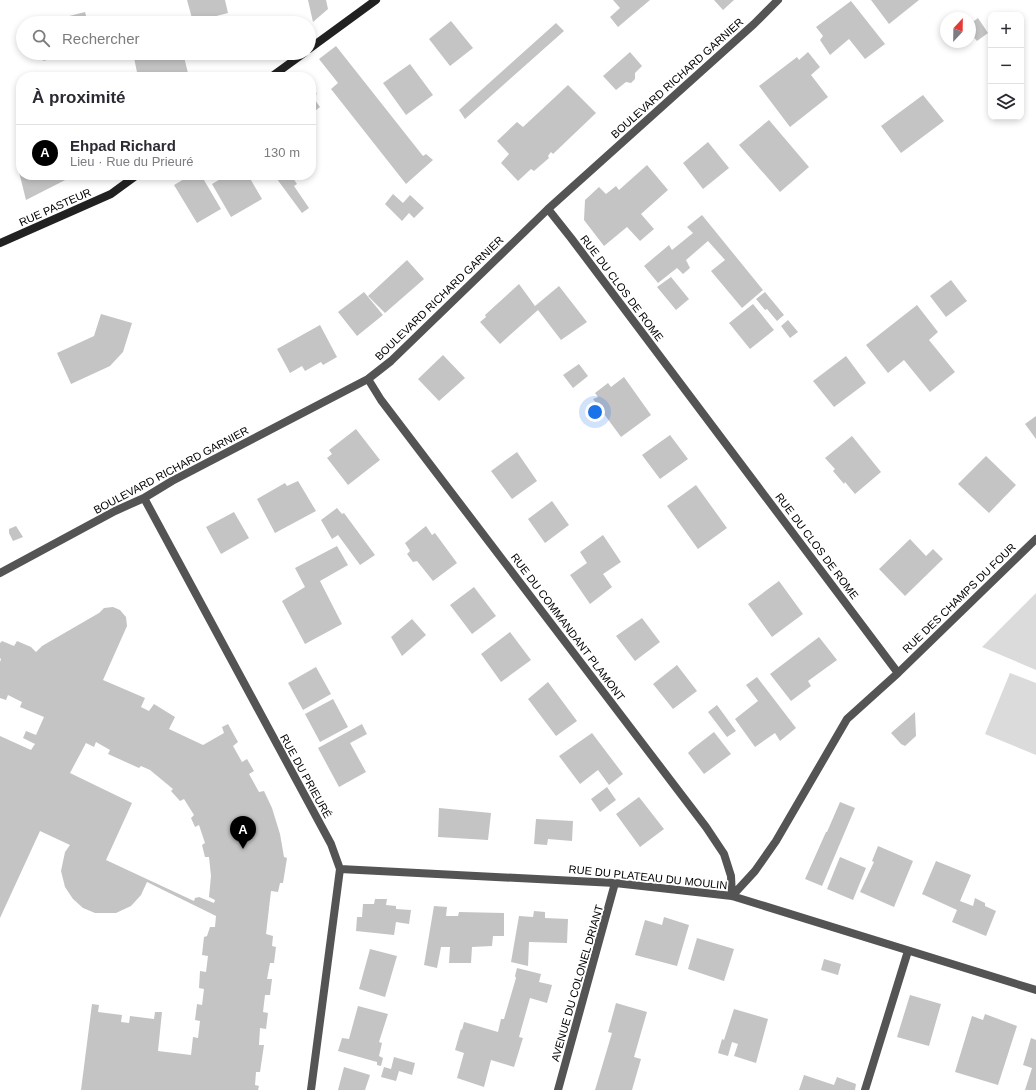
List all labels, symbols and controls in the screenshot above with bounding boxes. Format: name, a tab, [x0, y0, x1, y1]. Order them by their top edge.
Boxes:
north arrow	[940, 12, 976, 48]
map controls	[988, 12, 1024, 120]
button: +	[988, 12, 1024, 48]
search box	[16, 16, 316, 60]
street label: BOULEVARD RICHARD GARNIER	[609, 16, 745, 140]
icon: search	[30, 27, 52, 49]
text: Rechercher	[62, 30, 140, 47]
button: −	[988, 48, 1024, 84]
button: layers	[988, 84, 1024, 120]
text: À proximité	[32, 88, 126, 107]
text: Ehpad Richard	[70, 137, 176, 154]
text: A	[40, 145, 50, 160]
text: 130 m	[264, 145, 300, 160]
text: Lieu · Rue du Prieuré	[70, 154, 194, 169]
street label: RUE PASTEUR	[17, 186, 93, 228]
street label: BOULEVARD RICHARD GARNIER	[372, 233, 506, 363]
street label: RUE DU CLOS DE ROME	[578, 233, 666, 343]
your location	[585, 402, 605, 422]
street label: BOULEVARD RICHARD GARNIER	[92, 424, 250, 516]
street label: RUE DU CLOS DE ROME	[773, 491, 861, 601]
street label: RUE DES CHAMPS DU FOUR	[900, 541, 1018, 655]
street label: RUE DU COMMANDANT PLAMONT	[509, 551, 628, 703]
street label: RUE DU PRIEURÉ	[278, 732, 334, 820]
pin: A	[230, 816, 256, 849]
street label: RUE DU PLATEAU DU MOULIN	[568, 863, 728, 891]
street label: AVENUE DU COLONEL DRIANT	[549, 903, 605, 1063]

